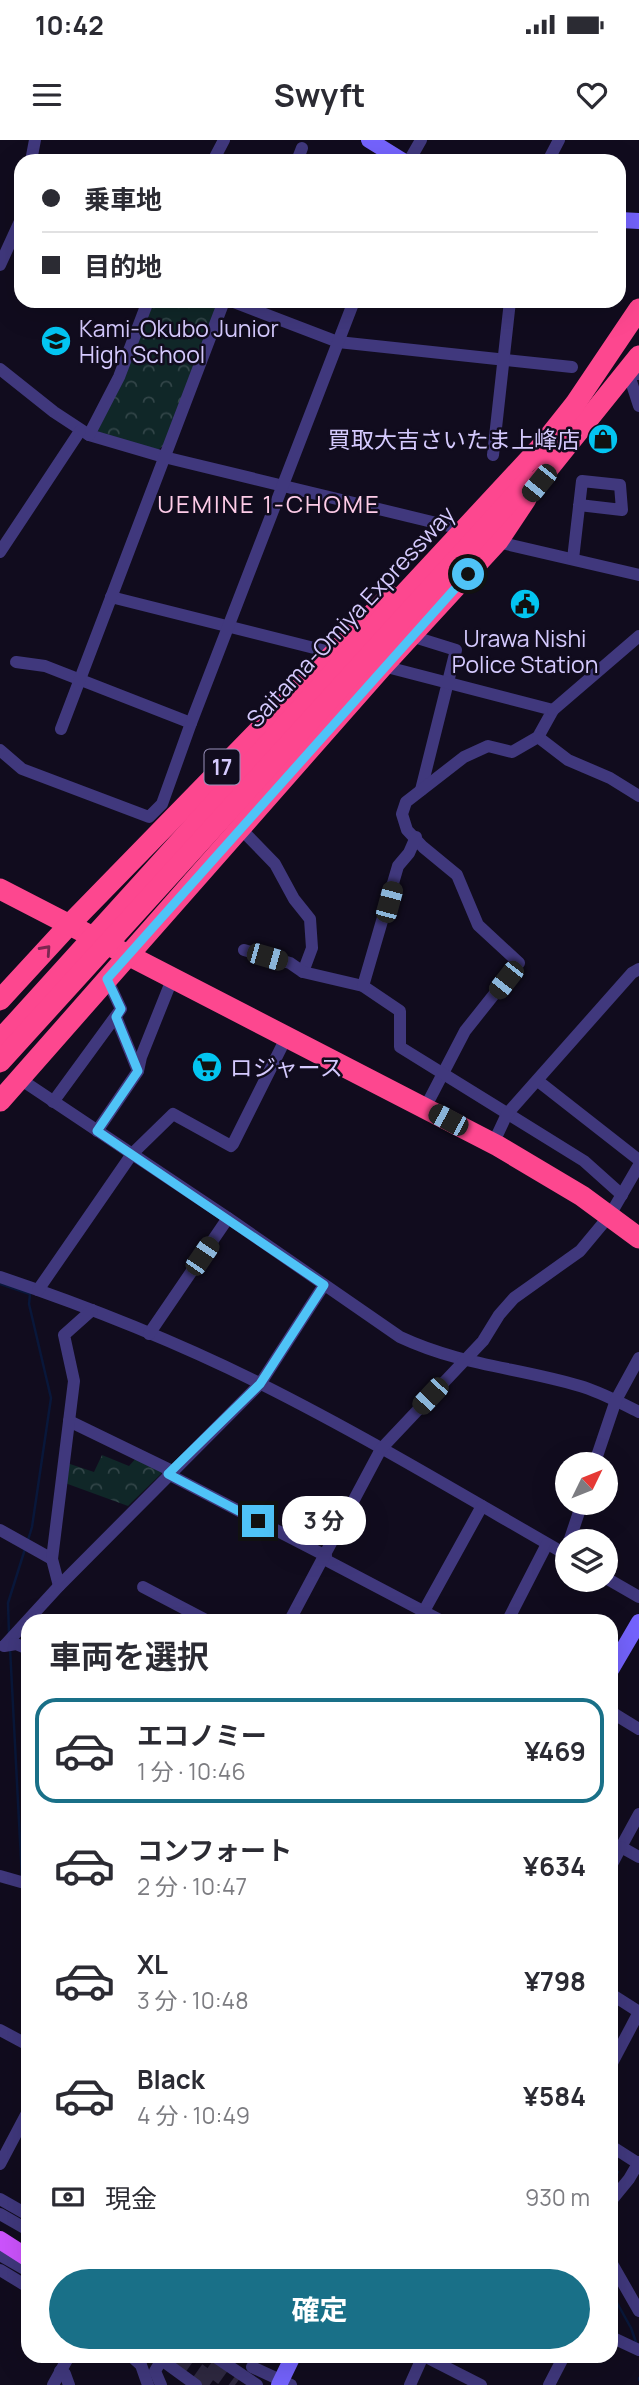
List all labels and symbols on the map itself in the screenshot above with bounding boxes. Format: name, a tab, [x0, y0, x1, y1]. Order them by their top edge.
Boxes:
place label: Kami-Okubo Junior High School	[79, 312, 279, 370]
school or university icon: Kami-Okubo Junior High School	[39, 324, 73, 358]
shop icon: 買取大吉さいたま上峰店	[586, 422, 620, 456]
place label: 買取大吉さいたま上峰店	[328, 423, 580, 455]
car	[518, 460, 561, 506]
district label: UEMINE 1-CHOME	[157, 487, 381, 520]
street label: Saitama-Omiya Expressway	[239, 498, 461, 734]
route start	[452, 558, 484, 590]
public building icon: Urawa Nishi Police Station	[508, 587, 542, 621]
place label: Urawa Nishi Police Station	[452, 622, 598, 680]
road number: 17	[204, 750, 240, 784]
car	[374, 879, 405, 925]
car	[244, 941, 291, 973]
one-way arrow	[38, 945, 50, 958]
car	[485, 957, 528, 1003]
supermarket icon: ロジャース	[190, 1050, 224, 1084]
place label: ロジャース	[230, 1051, 343, 1083]
car	[425, 1101, 472, 1139]
car	[182, 1233, 223, 1279]
car	[408, 1373, 453, 1419]
north arrow	[555, 1452, 618, 1516]
callout: 3 分	[282, 1496, 366, 1546]
route end	[242, 1505, 274, 1537]

